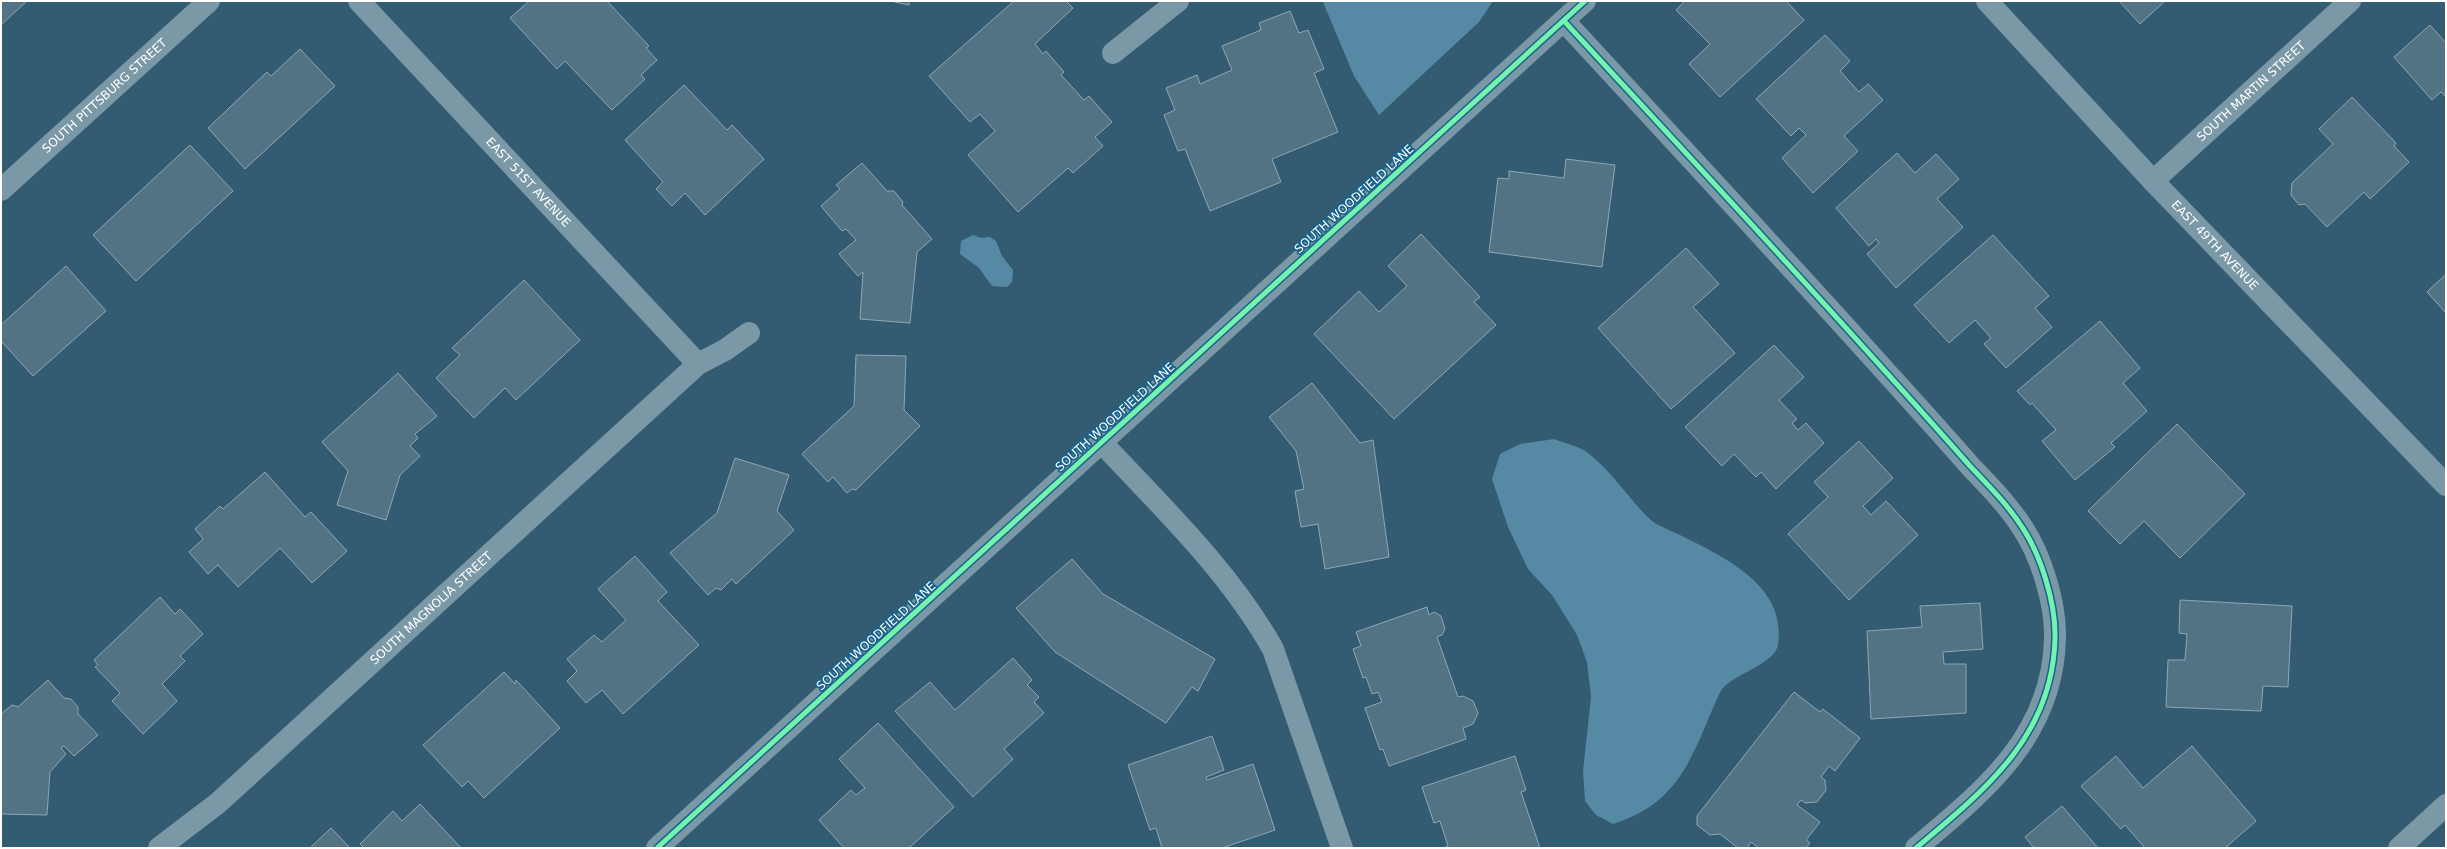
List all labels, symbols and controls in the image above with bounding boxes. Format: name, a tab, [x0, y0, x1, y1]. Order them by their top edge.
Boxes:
street label: SOUTH PITTSBURG STREET	[39, 35, 170, 156]
street label: SOUTH MARTIN STREET	[2194, 38, 2309, 144]
street label: EAST 51ST AVENUE	[483, 135, 573, 230]
street label: SOUTH WOODFIELD LANE	[1292, 142, 1416, 256]
street label: EAST 49TH AVENUE	[2169, 198, 2261, 293]
street label: SOUTH WOODFIELD LANE	[1053, 360, 1177, 474]
street label: SOUTH MAGNOLIA STREET	[367, 548, 495, 667]
street label: SOUTH WOODFIELD LANE	[814, 579, 938, 693]

